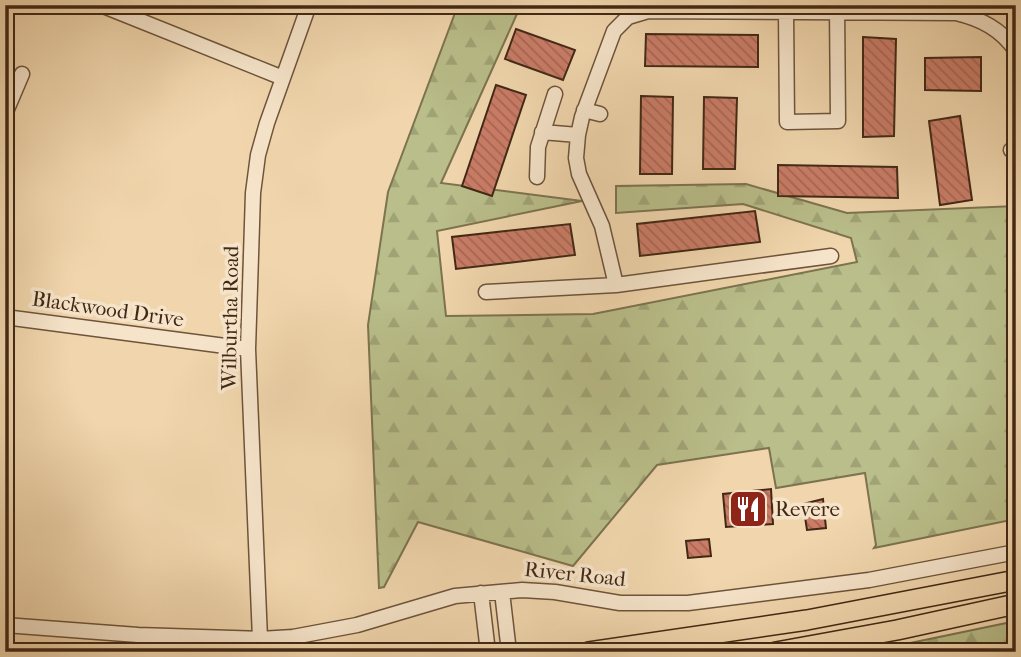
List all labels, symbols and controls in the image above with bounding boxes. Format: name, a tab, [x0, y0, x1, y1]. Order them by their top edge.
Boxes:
street label: Wilburtha Road	[217, 245, 243, 391]
street label: Blackwood Drive	[31, 286, 185, 332]
restaurant icon: Revere	[727, 488, 769, 530]
place label: Revere	[775, 497, 840, 521]
street label: River Road	[523, 557, 627, 591]

